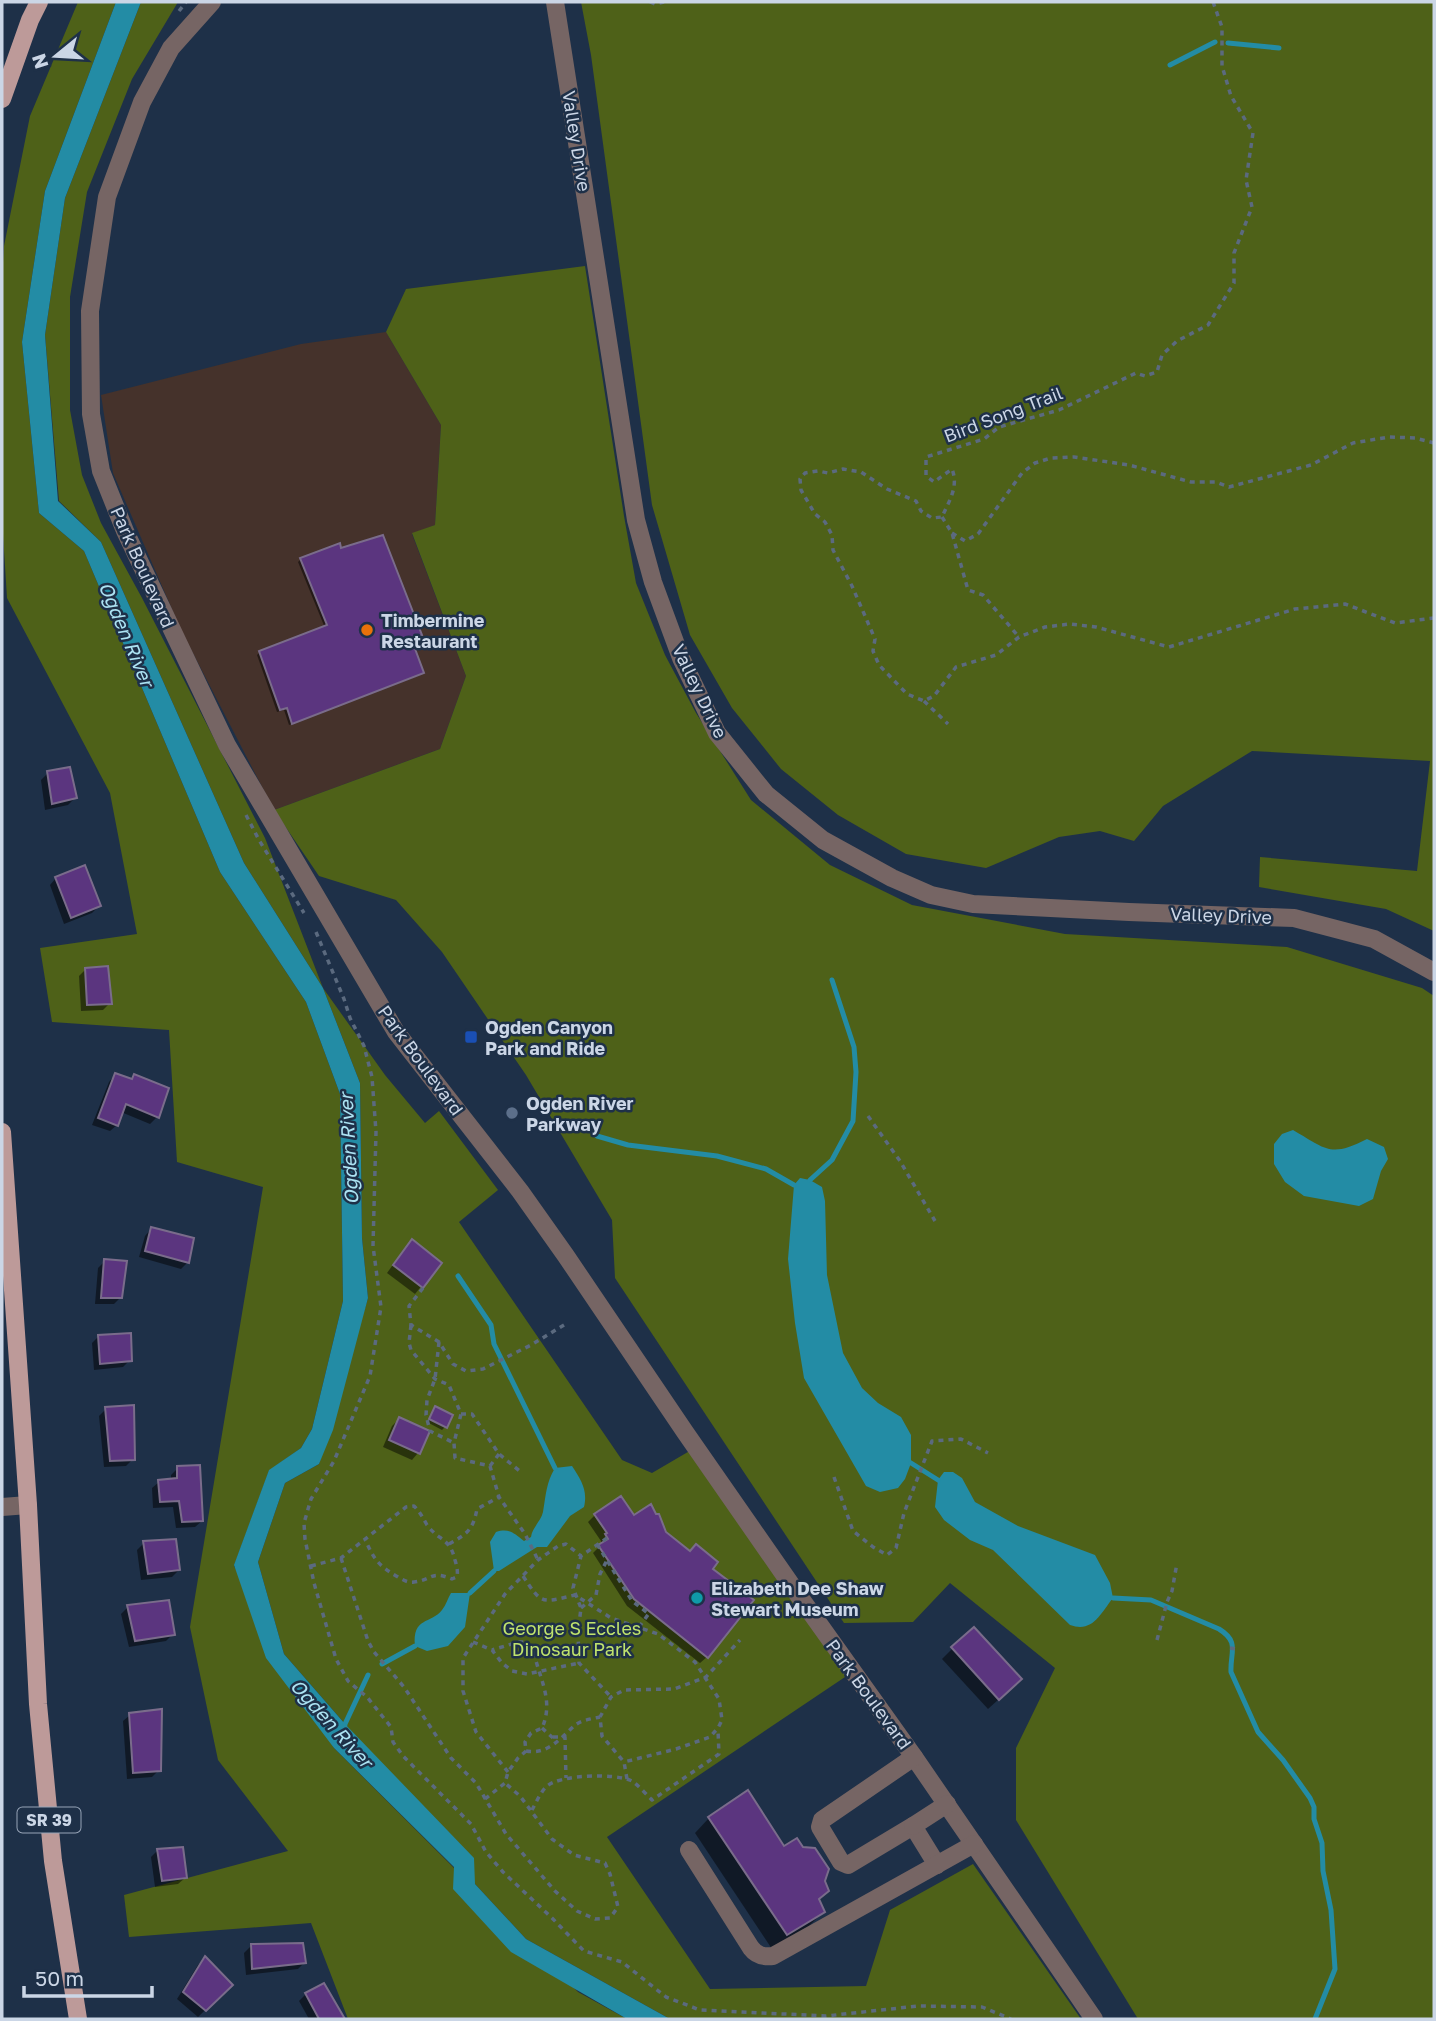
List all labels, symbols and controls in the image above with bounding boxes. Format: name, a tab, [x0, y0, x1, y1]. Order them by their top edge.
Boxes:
north arrow	[21, 21, 91, 91]
text: N	[26, 51, 53, 72]
street label: Valley Drive	[558, 89, 596, 193]
street label: Bird Song Trail	[941, 381, 1066, 447]
street label: Park Boulevard	[106, 503, 180, 631]
water label: Ogden River	[95, 578, 160, 692]
place label: Timbermine Restaurant	[381, 609, 485, 652]
marker: Timbermine Restaurant	[359, 622, 375, 638]
street label: Valley Drive	[668, 640, 732, 742]
street label: Valley Drive	[1170, 902, 1272, 928]
street label: Park Boulevard	[374, 1001, 468, 1119]
place label: Ogden Canyon Park and Ride	[485, 1016, 613, 1059]
marker: Ogden Canyon Park and Ride	[463, 1029, 479, 1045]
water label: Ogden River	[333, 1090, 362, 1205]
place label: Ogden River Parkway	[526, 1092, 634, 1135]
marker: Ogden River Parkway	[504, 1105, 520, 1121]
place label: Elizabeth Dee Shaw Stewart Museum	[711, 1577, 884, 1620]
marker: Elizabeth Dee Shaw Stewart Museum	[689, 1590, 705, 1606]
park label: George S Eccles Dinosaur Park	[503, 1617, 641, 1660]
street label: Park Boulevard	[822, 1635, 916, 1753]
water label: Ogden River	[286, 1674, 380, 1774]
road number: SR 39	[18, 1808, 80, 1832]
scale bar	[24, 1954, 152, 1998]
text: 50 m	[35, 1965, 84, 1991]

